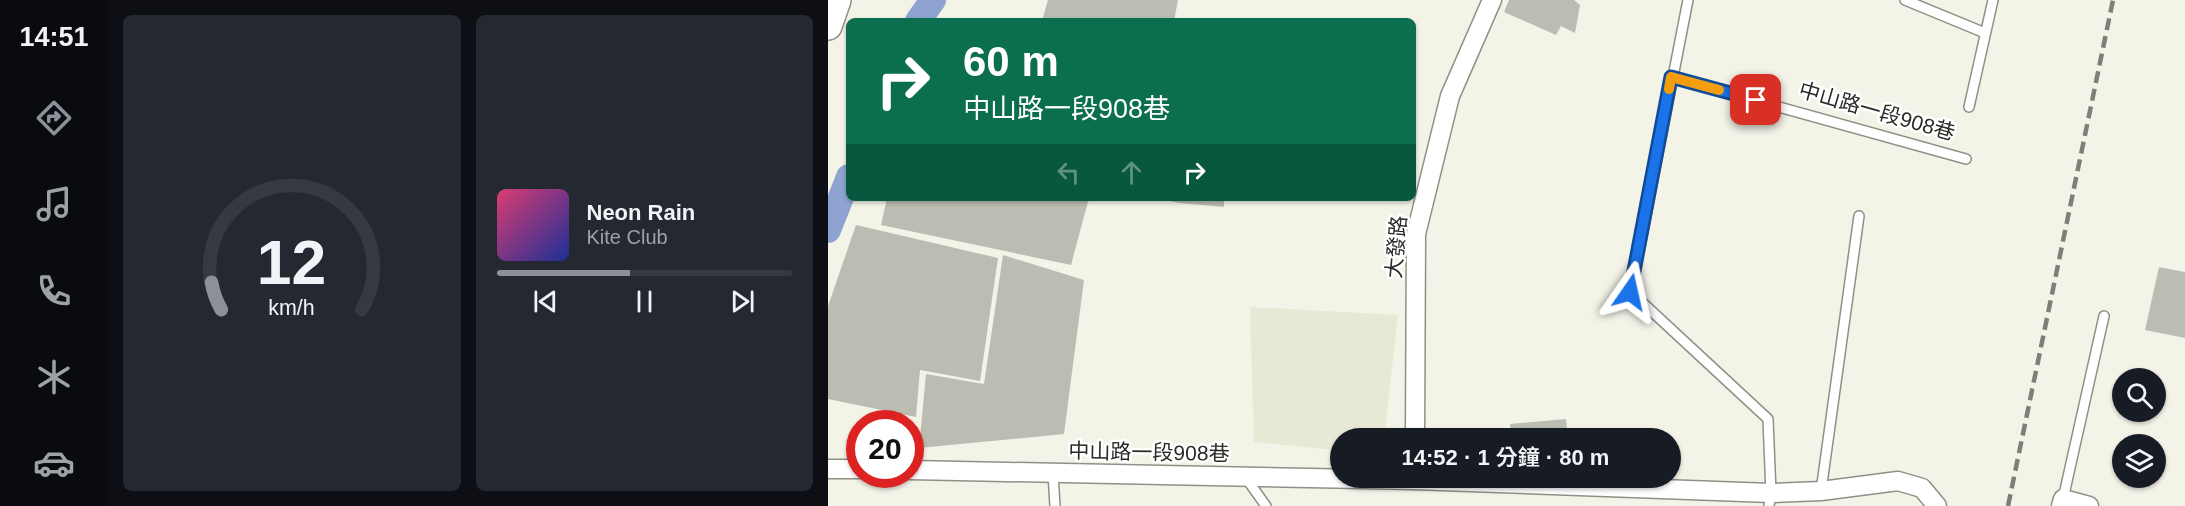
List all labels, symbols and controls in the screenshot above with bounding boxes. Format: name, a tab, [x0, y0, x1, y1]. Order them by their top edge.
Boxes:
text: 14:51	[19, 22, 89, 52]
text: 60 m	[963, 38, 1059, 85]
icon: right	[864, 42, 942, 120]
pin	[1730, 74, 1781, 125]
street label: 中山路一段908巷	[1796, 78, 1958, 144]
icon: arrive	[1739, 83, 1772, 116]
text: 中山路一段908巷	[963, 94, 1170, 124]
icon: directions	[33, 97, 75, 139]
icon: left	[1052, 156, 1085, 189]
icon: ahead	[1115, 156, 1148, 189]
icon: right	[1178, 156, 1211, 189]
icon: music	[33, 183, 75, 225]
text: Neon Rain	[587, 200, 695, 225]
street label: 大發路	[1382, 215, 1410, 279]
text: Kite Club	[587, 226, 668, 248]
text: 12	[257, 228, 326, 297]
position arrow	[1598, 260, 1662, 324]
icon: phone	[33, 270, 75, 312]
icon: previous	[529, 285, 562, 318]
icon: pause	[628, 285, 661, 318]
icon: next	[726, 285, 759, 318]
text: km/h	[269, 296, 315, 320]
icon: climate	[33, 356, 75, 398]
map controls	[2112, 368, 2166, 488]
button: search	[2112, 368, 2166, 422]
speed limit sign: 20	[846, 410, 924, 488]
button: layers	[2112, 434, 2166, 488]
street label: 中山路一段908巷	[1068, 439, 1230, 465]
icon: car	[33, 442, 75, 484]
text: 14:52 · 1 分鐘 · 80 m	[1402, 445, 1609, 470]

